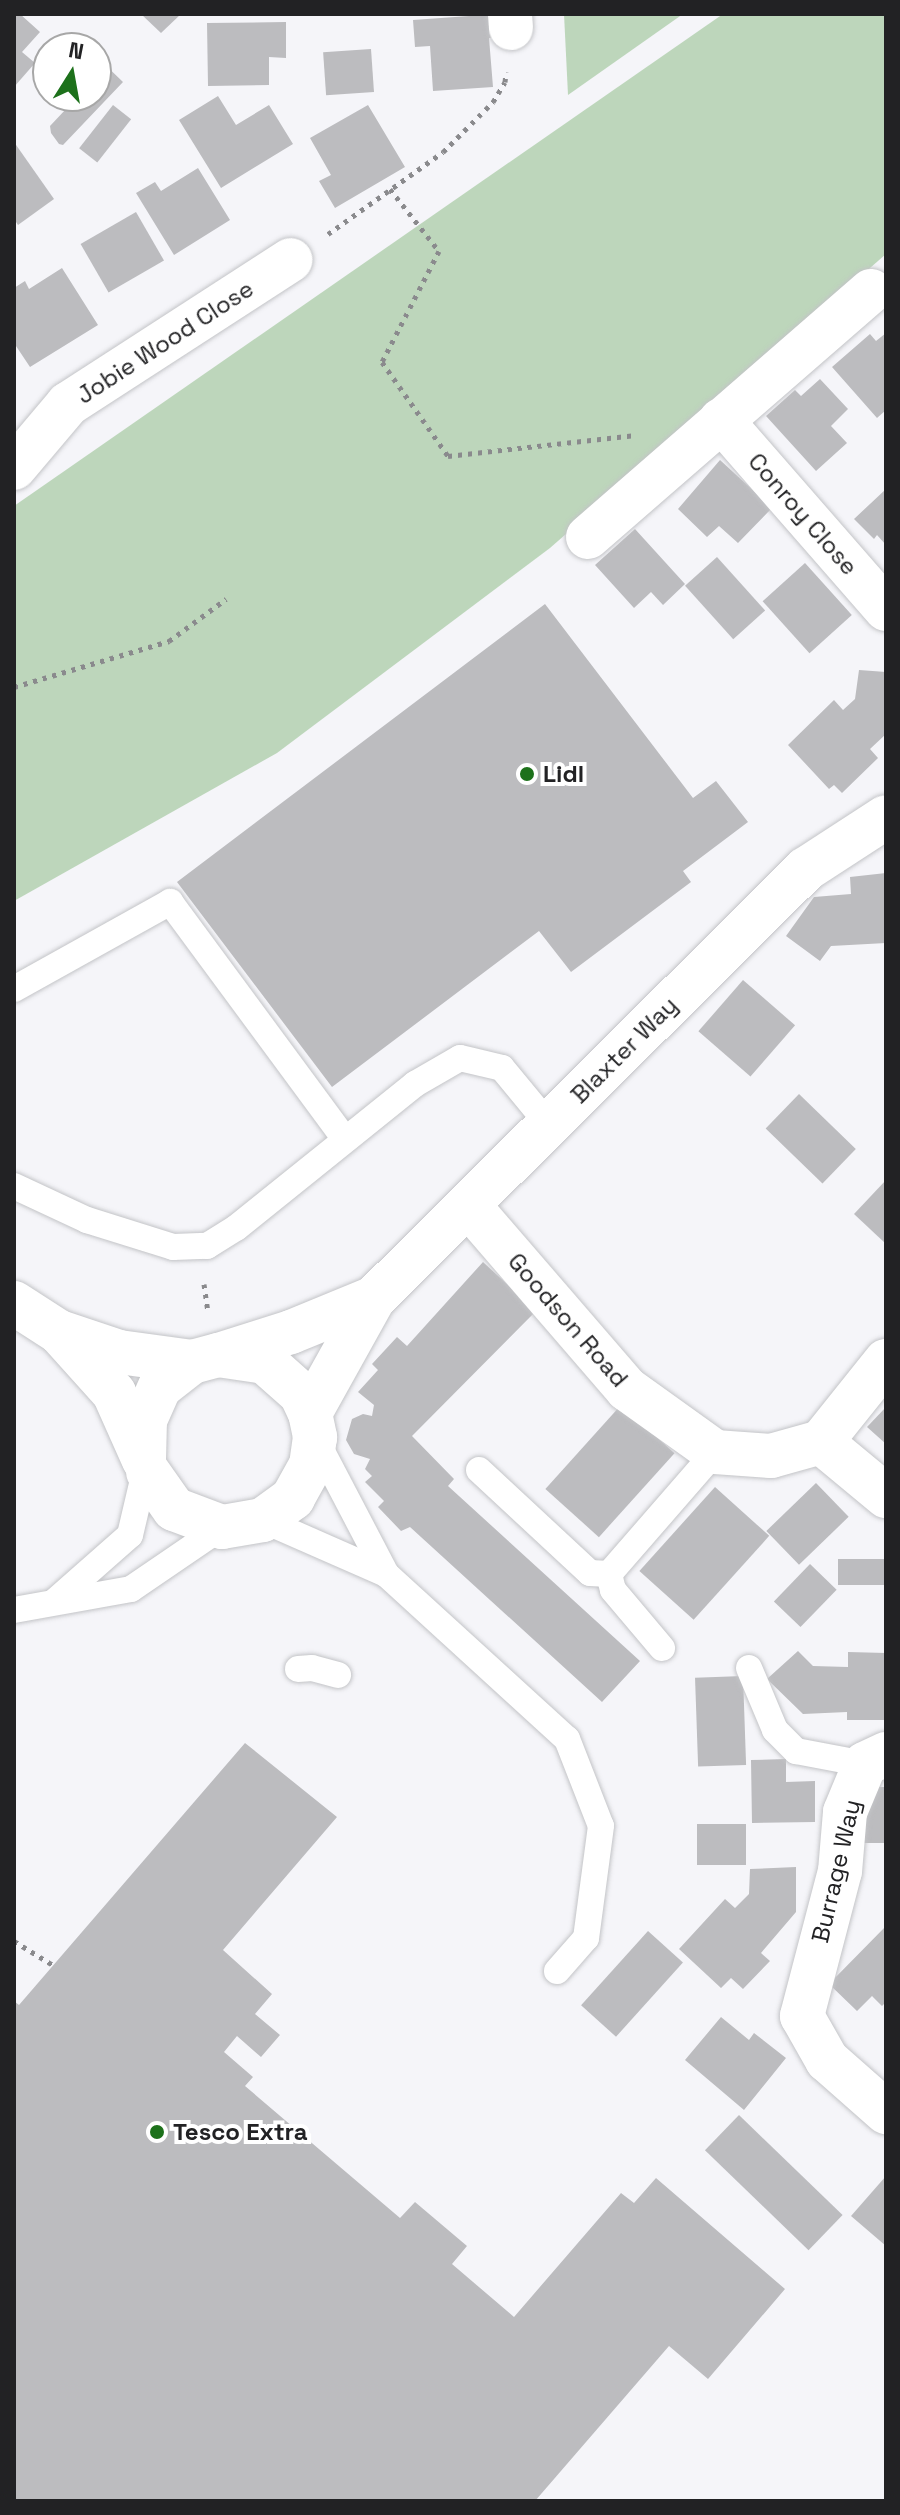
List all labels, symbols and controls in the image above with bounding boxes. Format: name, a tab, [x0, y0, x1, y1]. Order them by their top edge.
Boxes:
north arrow	[32, 32, 112, 112]
text: N	[66, 35, 86, 66]
street label: Jobie Wood Close	[71, 274, 259, 410]
street label: Conroy Close	[742, 447, 864, 581]
place label: Lidl	[543, 760, 584, 788]
marker: Lidl	[518, 765, 536, 783]
street label: Blaxter Way	[565, 991, 683, 1109]
street label: Goodson Road	[502, 1247, 634, 1393]
street label: Burrage Way	[805, 1796, 867, 1946]
place label: Tesco Extra	[173, 2118, 308, 2146]
marker: Tesco Extra	[148, 2123, 166, 2141]

